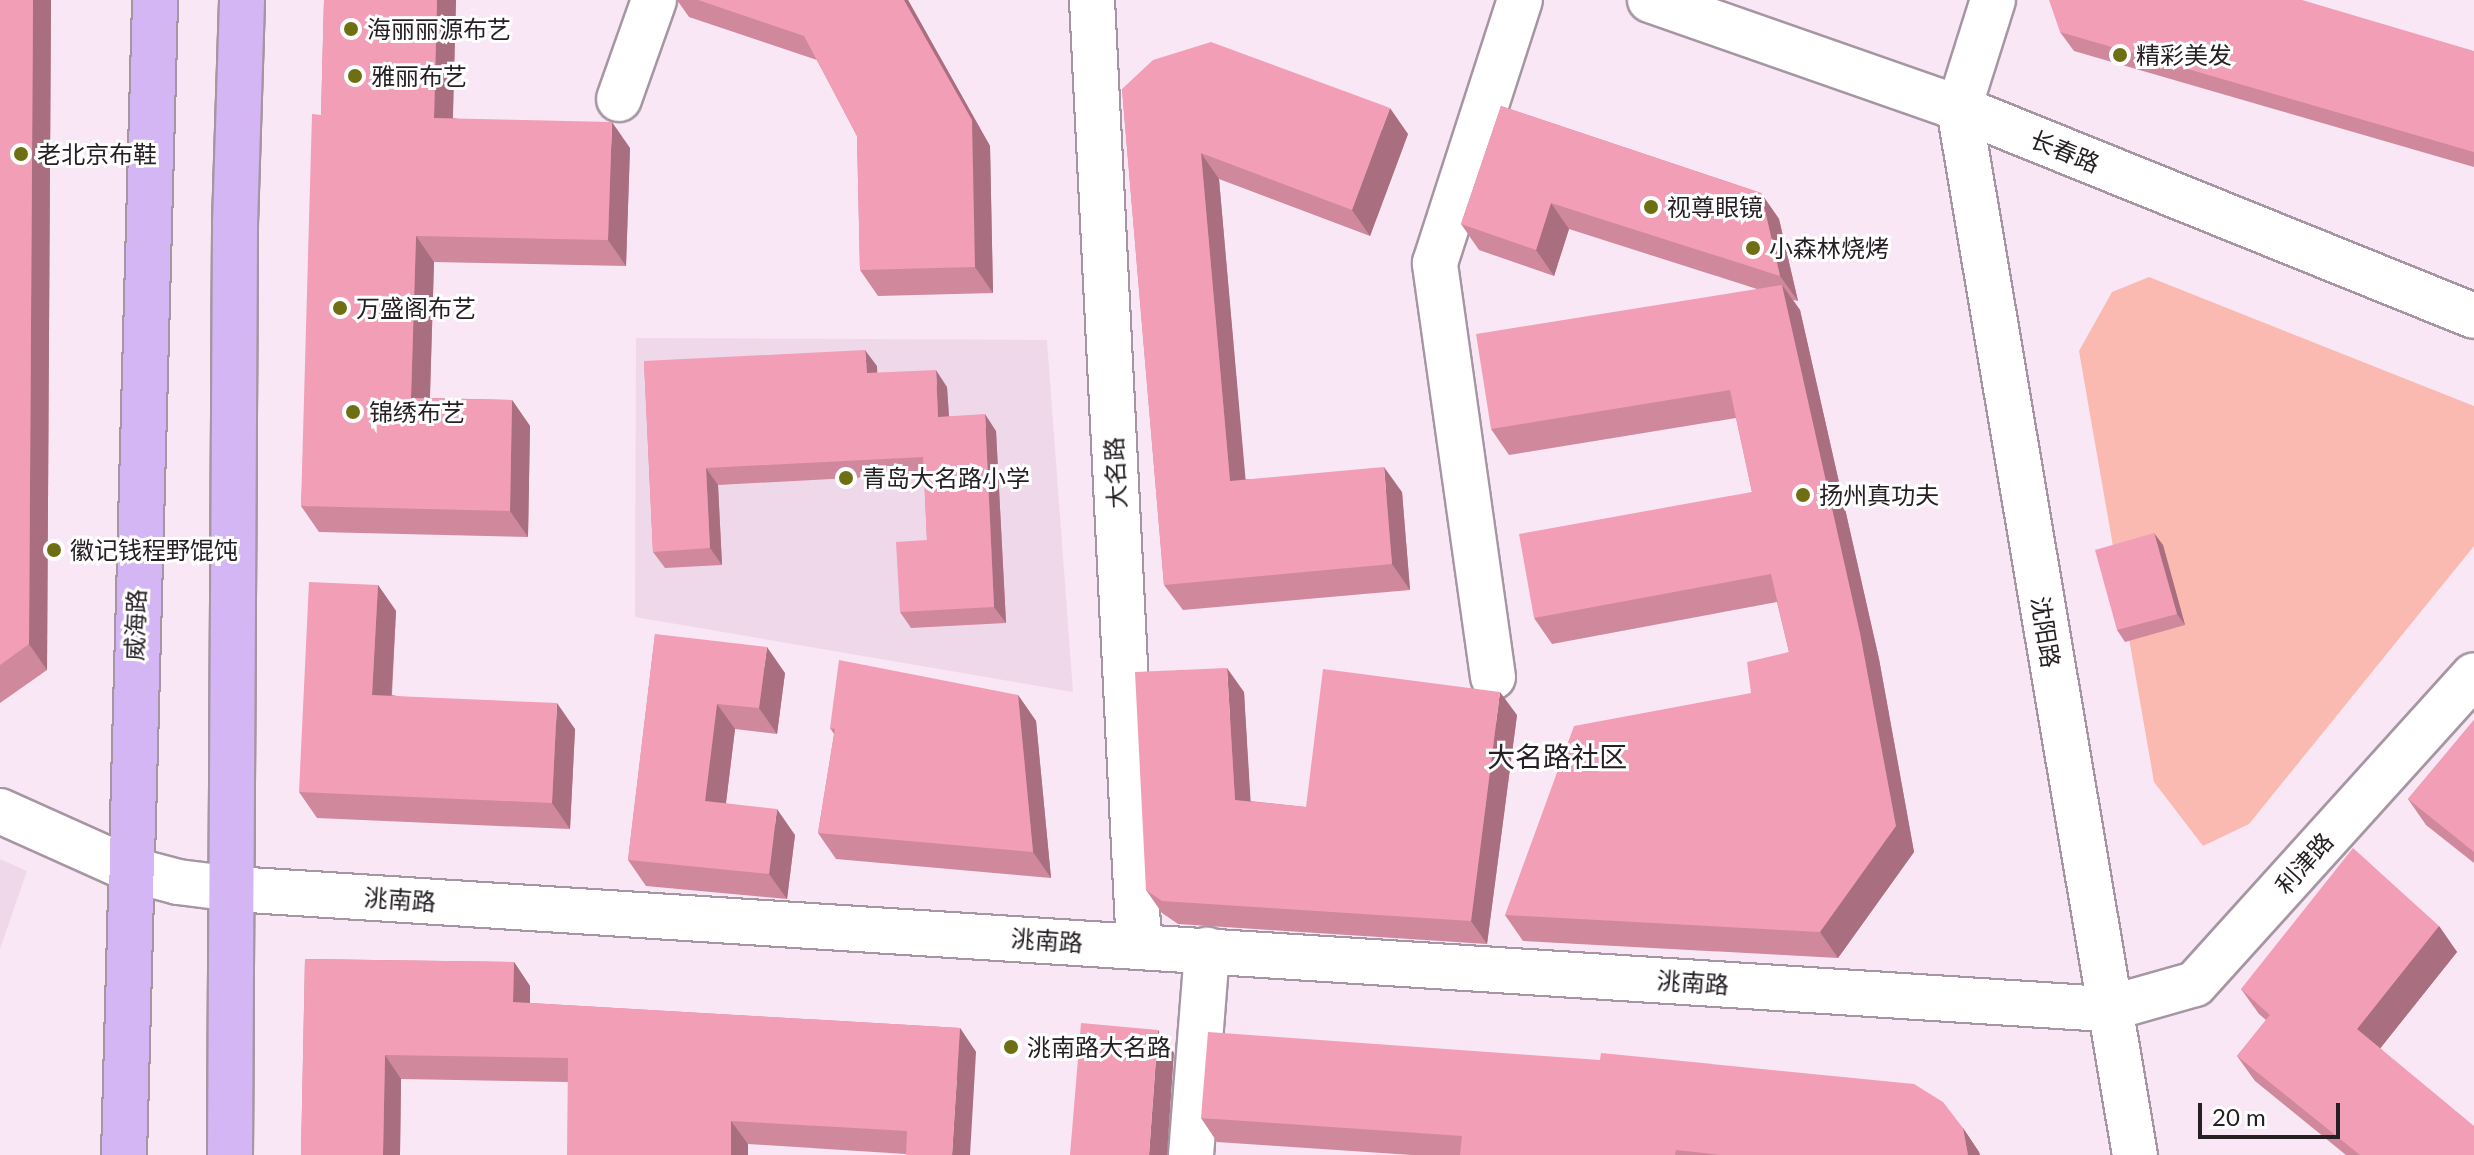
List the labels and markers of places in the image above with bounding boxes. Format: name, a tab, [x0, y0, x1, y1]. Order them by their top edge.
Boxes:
place label: 海丽丽源布艺	[367, 15, 511, 43]
marker: 海丽丽源布艺	[342, 20, 360, 38]
place label: 精彩美发	[2136, 41, 2232, 69]
marker: 精彩美发	[2111, 46, 2129, 64]
place label: 雅丽布艺	[371, 62, 467, 90]
marker: 雅丽布艺	[346, 67, 364, 85]
place label: 老北京布鞋	[37, 140, 157, 168]
marker: 老北京布鞋	[12, 145, 30, 163]
place label: 视尊眼镜	[1667, 193, 1763, 221]
marker: 视尊眼镜	[1642, 198, 1660, 216]
place label: 小森林烧烤	[1769, 234, 1889, 262]
marker: 小森林烧烤	[1744, 239, 1762, 257]
place label: 万盛阁布艺	[356, 294, 476, 322]
marker: 万盛阁布艺	[331, 299, 349, 317]
place label: 锦绣布艺	[369, 398, 465, 426]
marker: 锦绣布艺	[344, 403, 362, 421]
place label: 青岛大名路小学	[862, 464, 1030, 492]
marker: 青岛大名路小学	[837, 469, 855, 487]
place label: 扬州真功夫	[1819, 481, 1939, 509]
marker: 扬州真功夫	[1794, 486, 1812, 504]
place label: 徽记钱程野馄饨	[70, 536, 238, 564]
marker: 徽记钱程野馄饨	[45, 541, 63, 559]
place label: 洮南路大名路	[1027, 1033, 1171, 1061]
marker: 洮南路大名路	[1002, 1038, 1020, 1056]

